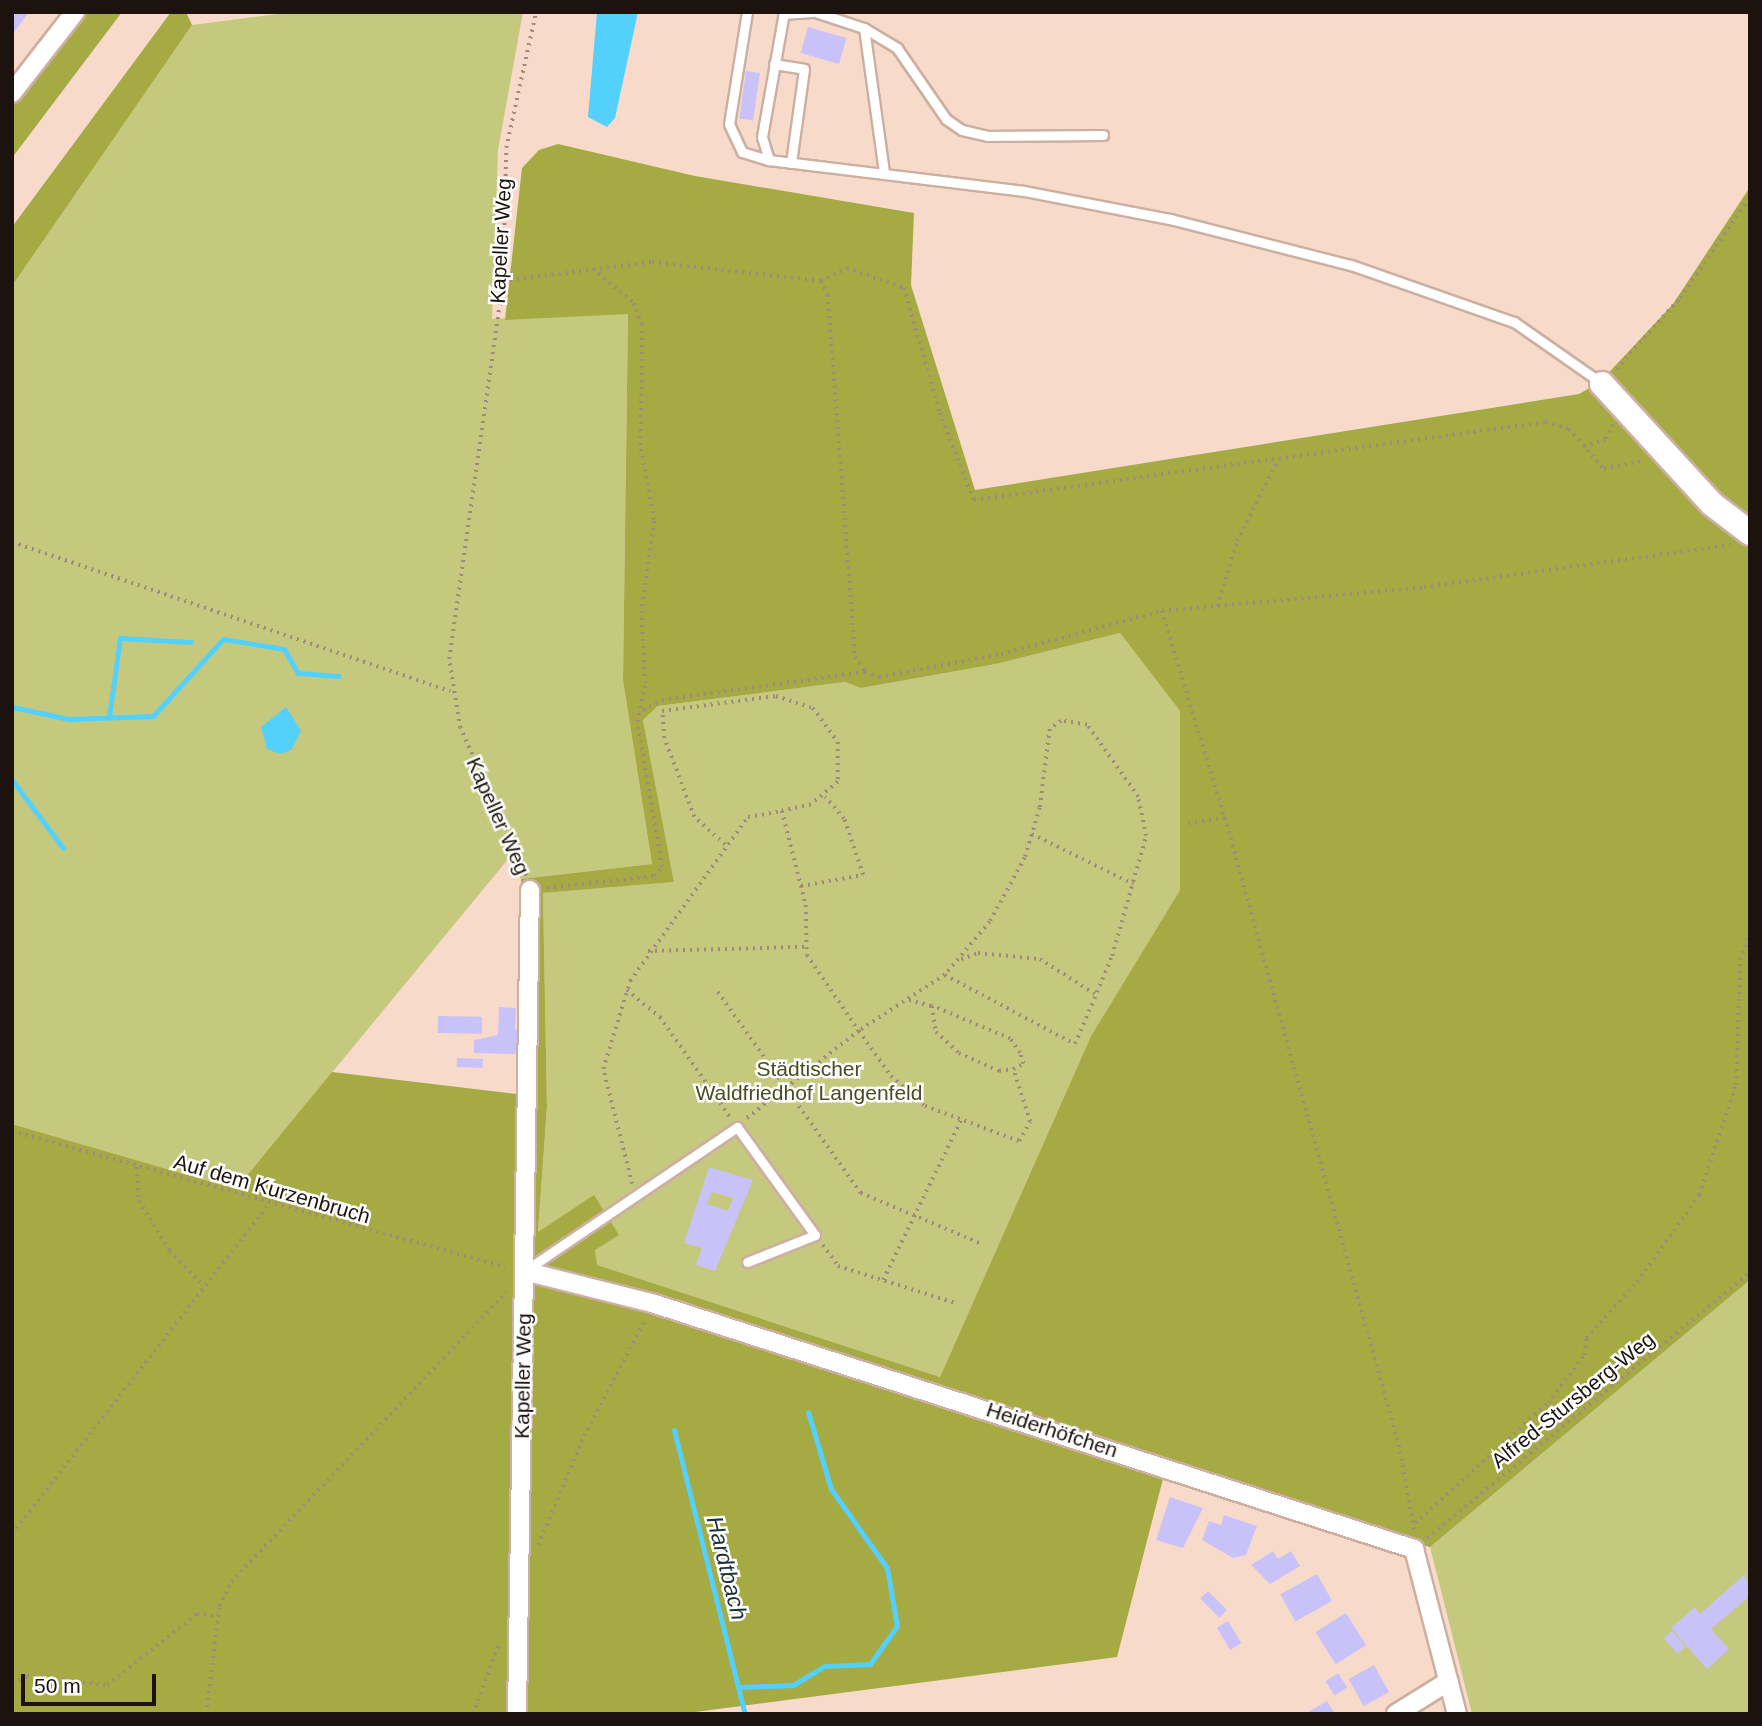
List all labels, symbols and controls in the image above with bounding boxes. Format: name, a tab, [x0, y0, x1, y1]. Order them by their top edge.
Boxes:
street label: Kapeller Weg	[485, 178, 517, 304]
street label: Kapeller Weg	[461, 753, 535, 879]
park label: Städtischer Waldfriedhof Langenfeld	[696, 1056, 922, 1106]
street label: Auf dem Kurzenbruch	[171, 1149, 373, 1229]
street label: Kapeller Weg	[509, 1313, 537, 1439]
street label: Alfred-Stursberg-Weg	[1486, 1326, 1660, 1474]
street label: Heiderhöfchen	[983, 1397, 1121, 1463]
water label: Hardtbach	[701, 1513, 753, 1623]
scale bar	[24, 1660, 159, 1704]
text: 50 m	[34, 1674, 81, 1697]

